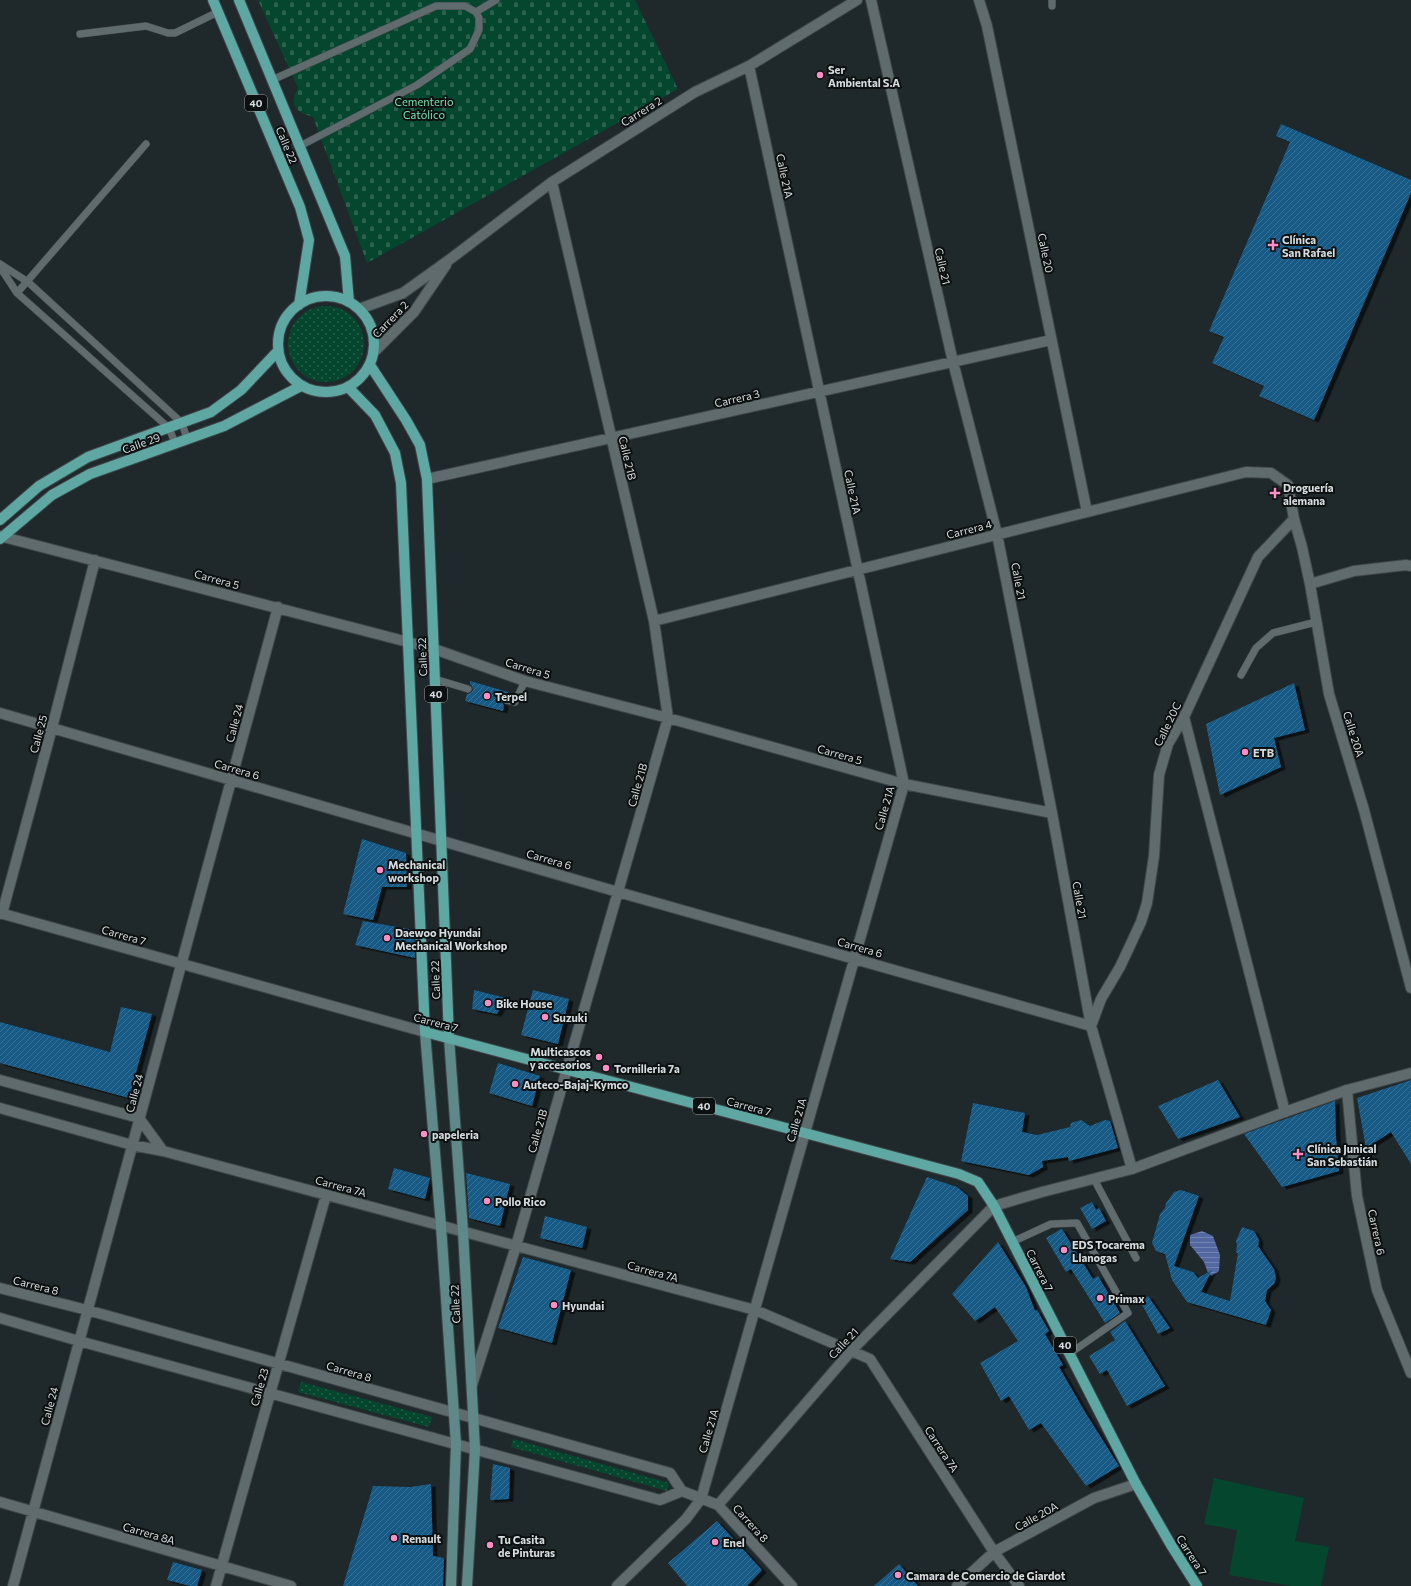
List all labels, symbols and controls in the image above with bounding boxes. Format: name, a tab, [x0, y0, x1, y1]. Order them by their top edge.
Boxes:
place label: Ser Ambiental S.A	[828, 63, 900, 89]
marker: Ser Ambiental S.A	[815, 70, 825, 80]
street label: Carrera 2	[618, 93, 664, 129]
road number: 40	[245, 95, 267, 111]
park label: Cementerio Católico	[394, 95, 454, 121]
street label: Calle 22	[273, 125, 301, 165]
street label: Calle 21A	[774, 153, 796, 200]
street label: Calle 20	[1035, 232, 1057, 274]
place label: Clínica San Rafael	[1282, 233, 1335, 259]
marker: Clínica San Rafael	[1267, 239, 1279, 251]
street label: Calle 21	[932, 246, 954, 286]
street label: Carrera 2	[369, 298, 411, 340]
street label: Carrera 3	[713, 386, 761, 410]
street label: Calle 29	[120, 430, 162, 456]
street label: Calle 21B	[617, 435, 639, 481]
street label: Calle 21A	[842, 469, 864, 516]
place label: Droguería alemana	[1283, 481, 1334, 507]
marker: Droguería alemana	[1270, 488, 1280, 498]
street label: Carrera 4	[945, 517, 993, 541]
street label: Calle 21	[1009, 561, 1029, 601]
street label: Carrera 5	[193, 567, 241, 591]
street label: Calle 22	[415, 637, 429, 677]
street label: Carrera 5	[504, 655, 552, 681]
road number: 40	[425, 686, 447, 702]
place label: Terpel	[495, 690, 527, 703]
marker: Terpel	[482, 691, 492, 701]
street label: Calle 20C	[1151, 700, 1183, 748]
street label: Calle 24	[223, 702, 245, 744]
street label: Calle 20A	[1341, 709, 1367, 759]
street label: Calle 25	[27, 713, 49, 755]
street label: Carrera 5	[816, 741, 864, 767]
place label: ETB	[1253, 746, 1274, 759]
marker: ETB	[1240, 747, 1250, 757]
street label: Carrera 6	[213, 756, 261, 782]
street label: Calle 21B	[625, 762, 649, 808]
street label: Calle 21A	[872, 784, 897, 832]
street label: Carrera 6	[525, 846, 573, 872]
place label: Mechanical workshop	[388, 858, 445, 884]
marker: Mechanical workshop	[375, 865, 385, 875]
street label: Calle 21	[1070, 880, 1090, 920]
street label: Carrera 7	[100, 922, 148, 948]
place label: Daewoo Hyundai Mechanical Workshop	[395, 926, 508, 952]
marker: Daewoo Hyundai Mechanical Workshop	[382, 933, 392, 943]
street label: Carrera 6	[836, 934, 884, 960]
street label: Calle 22	[428, 960, 442, 1000]
place label: Bike House	[496, 997, 552, 1010]
marker: Bike House	[483, 998, 493, 1008]
street label: Carrera 7	[412, 1010, 460, 1034]
place label: Suzuki	[553, 1011, 587, 1024]
marker: Suzuki	[540, 1012, 550, 1022]
place label: Multicascos y accesorios	[530, 1045, 591, 1071]
marker: Multicascos y accesorios	[594, 1052, 604, 1062]
place label: Tornilleria 7a	[614, 1062, 680, 1075]
marker: Tornilleria 7a	[601, 1063, 611, 1073]
street label: Calle 24	[123, 1072, 145, 1114]
place label: Auteco-Bajaj-Kymco	[523, 1078, 629, 1091]
marker: Auteco-Bajaj-Kymco	[510, 1079, 520, 1089]
street label: Carrera 7	[725, 1094, 773, 1118]
street label: Calle 21A	[784, 1096, 809, 1144]
road number: 40	[693, 1098, 715, 1114]
street label: Calle 21B	[525, 1108, 549, 1154]
place label: papeleria	[432, 1128, 479, 1141]
marker: papeleria	[419, 1129, 429, 1139]
place label: Clínica Junical San Sebastián	[1307, 1142, 1377, 1168]
marker: Clínica Junical San Sebastián	[1292, 1148, 1304, 1160]
street label: Carrera 7A	[314, 1173, 368, 1199]
place label: Pollo Rico	[495, 1195, 546, 1208]
marker: Pollo Rico	[482, 1196, 492, 1206]
street label: Carrera 6	[1366, 1208, 1388, 1256]
place label: EDS Tocarema Llanogas	[1072, 1238, 1145, 1264]
marker: EDS Tocarema Llanogas	[1059, 1245, 1069, 1255]
street label: Carrera 7	[1024, 1247, 1056, 1293]
street label: Carrera 7A	[626, 1258, 680, 1284]
street label: Carrera 8	[12, 1273, 60, 1297]
street label: Calle 22	[447, 1284, 463, 1324]
place label: Primax	[1108, 1292, 1145, 1305]
marker: Primax	[1095, 1293, 1105, 1303]
place label: Hyundai	[562, 1299, 604, 1312]
marker: Hyundai	[549, 1300, 559, 1310]
street label: Calle 21	[825, 1325, 861, 1361]
road number: 40	[1054, 1337, 1076, 1353]
street label: Carrera 8	[325, 1358, 373, 1384]
street label: Calle 23	[247, 1366, 271, 1408]
street label: Calle 24	[38, 1385, 60, 1427]
street label: Calle 21A	[696, 1407, 721, 1455]
street label: Carrera 7A	[922, 1424, 962, 1475]
street label: Calle 20A	[1012, 1499, 1060, 1533]
street label: Carrera 8	[731, 1501, 772, 1545]
street label: Carrera 8A	[121, 1519, 177, 1547]
place label: Renault	[402, 1532, 441, 1545]
street label: Carrera 7	[1174, 1532, 1210, 1578]
marker: Renault	[389, 1533, 399, 1543]
place label: Tu Casita de Pinturas	[498, 1533, 555, 1559]
place label: Enel	[723, 1536, 745, 1549]
marker: Enel	[710, 1537, 720, 1547]
marker: Tu Casita de Pinturas	[485, 1540, 495, 1550]
place label: Camara de Comercio de Giardot	[906, 1569, 1066, 1582]
marker: Camara de Comercio de Giardot	[893, 1570, 903, 1580]

